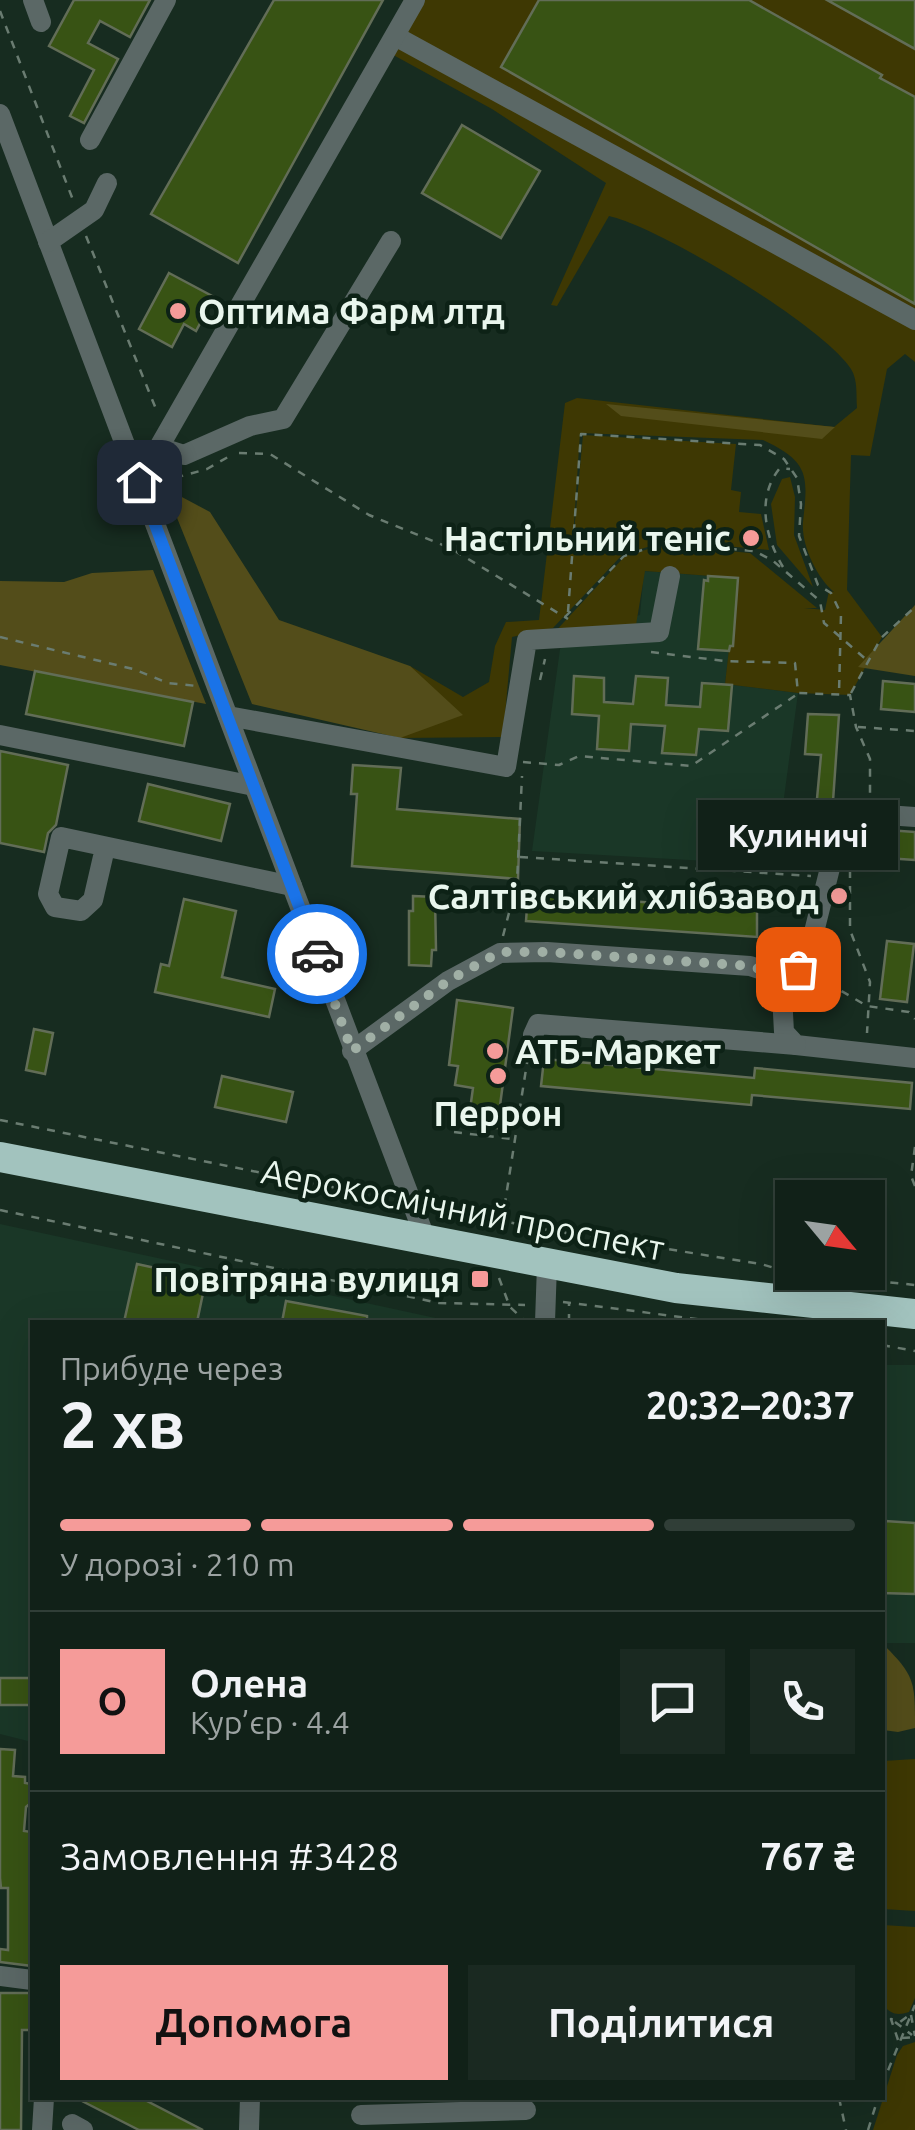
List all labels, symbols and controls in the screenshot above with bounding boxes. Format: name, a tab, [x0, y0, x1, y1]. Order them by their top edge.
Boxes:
place label: Оптима Фарм лтд	[198, 291, 505, 331]
marker: Оптима Фарм лтд	[167, 300, 189, 322]
pin	[97, 440, 182, 525]
icon: home	[112, 455, 167, 510]
place label: Настільний теніс	[444, 518, 731, 558]
marker: Настільний теніс	[740, 527, 762, 549]
callout: Кулиничі	[698, 799, 898, 869]
text: Кулиничі	[727, 817, 869, 853]
place label: Салтівський хлібзавод	[428, 876, 819, 916]
marker: Салтівський хлібзавод	[828, 885, 850, 907]
courier	[267, 904, 367, 1004]
icon: car	[290, 927, 345, 982]
pin	[756, 927, 841, 1012]
icon: bag	[771, 942, 826, 997]
place label: АТБ-Маркет	[515, 1031, 722, 1071]
marker: АТБ-Маркет	[484, 1040, 506, 1062]
marker: Перрон	[487, 1065, 509, 1087]
place label: Перрон	[433, 1093, 563, 1133]
street label: Аерокосмічний проспект	[258, 1150, 668, 1268]
north arrow	[775, 1180, 885, 1290]
map controls	[775, 1180, 885, 1290]
place label: Повітряна вулиця	[154, 1259, 460, 1299]
marker: Повітряна вулиця	[469, 1268, 491, 1290]
text: Прибуде через	[60, 1350, 283, 1386]
text: 20:32–20:37	[646, 1384, 855, 1426]
text: 2 хв	[60, 1387, 185, 1460]
text: У дорозі · 210 m	[60, 1546, 295, 1582]
button: chat	[620, 1649, 725, 1754]
button: phone	[750, 1649, 855, 1754]
text: Олена	[190, 1662, 308, 1704]
text: О	[98, 1680, 127, 1722]
text: Кур’єр · 4.4	[190, 1704, 350, 1740]
text: Замовлення #3428	[60, 1835, 399, 1877]
text: 767 ₴	[760, 1835, 855, 1877]
button: Допомога	[60, 1965, 448, 2080]
button: Поділитися	[468, 1965, 855, 2080]

